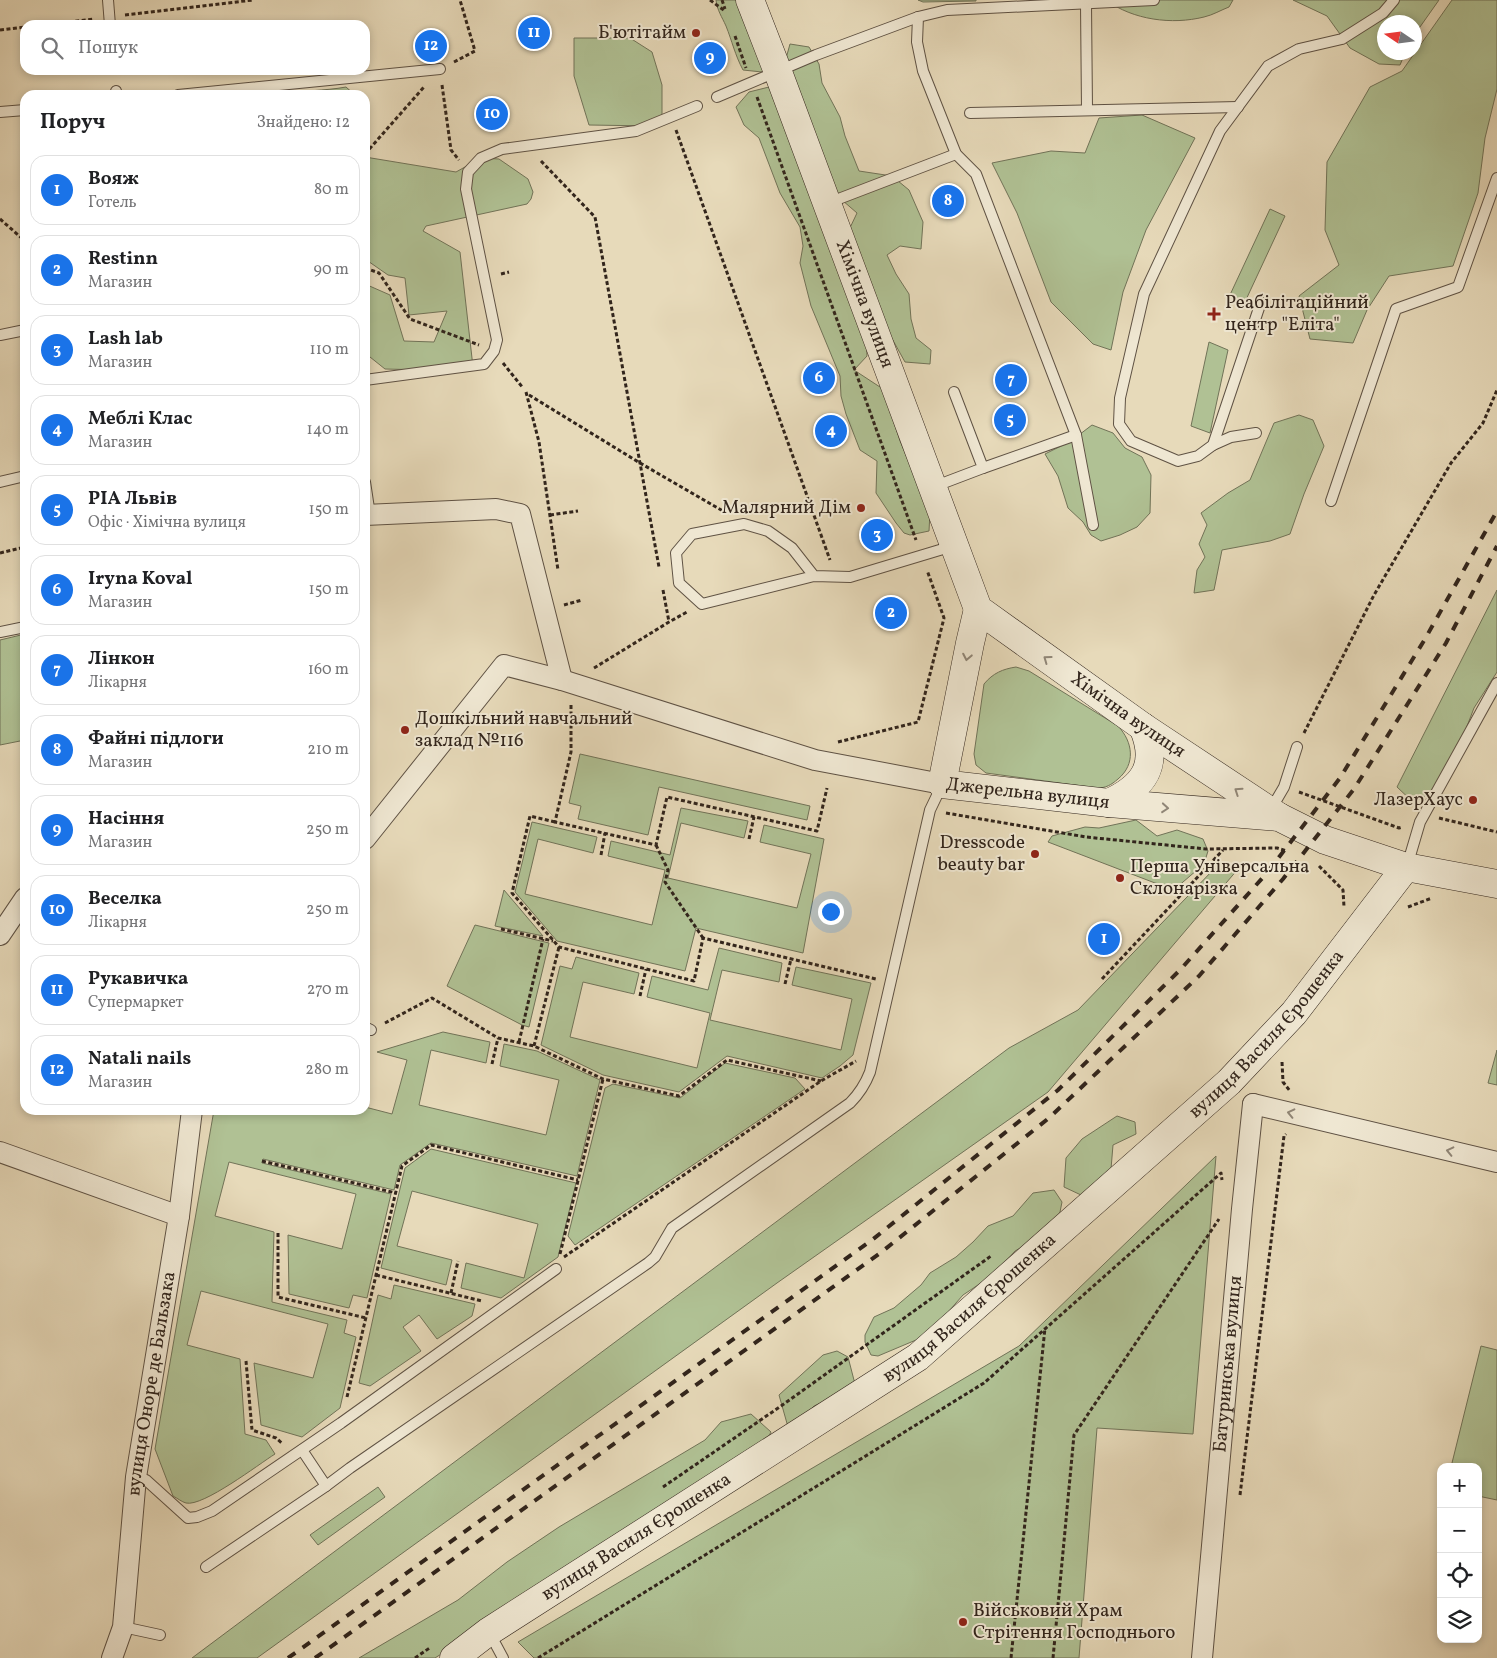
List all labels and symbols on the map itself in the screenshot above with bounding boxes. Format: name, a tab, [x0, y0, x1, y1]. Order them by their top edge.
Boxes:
pin: 11	[518, 14, 550, 52]
north arrow	[1377, 15, 1422, 60]
place label: Б'ютітайм	[598, 20, 686, 46]
pin: 12	[415, 27, 447, 65]
marker: Б'ютітайм	[690, 27, 702, 39]
pin: 9	[694, 39, 726, 77]
pin: 10	[476, 95, 508, 133]
pin: 8	[932, 182, 964, 220]
street label: Хімічна вулиця	[829, 237, 900, 372]
place label: Реабілітаційний центр "Еліта"	[1225, 290, 1369, 338]
marker: Реабілітаційний центр "Еліта"	[1207, 307, 1221, 321]
pin: 6	[803, 359, 835, 397]
pin: 7	[995, 361, 1027, 399]
pin: 5	[994, 401, 1026, 439]
pin: 4	[815, 412, 847, 450]
place label: Малярний Дім	[722, 495, 851, 521]
marker: Малярний Дім	[855, 502, 867, 514]
pin: 3	[861, 516, 893, 554]
pin: 2	[875, 594, 907, 632]
one-way arrow	[962, 652, 973, 661]
one-way arrow	[1043, 656, 1053, 665]
street label: Хімічна вулиця	[1065, 666, 1190, 764]
place label: Дошкільний навчальний заклад №116	[415, 706, 633, 754]
marker: Дошкільний навчальний заклад №116	[399, 724, 411, 736]
street label: Джерельна вулиця	[945, 772, 1111, 816]
place label: ЛазерХаус	[1374, 787, 1463, 813]
one-way arrow	[1234, 788, 1244, 797]
marker: ЛазерХаус	[1467, 794, 1479, 806]
one-way arrow	[1161, 802, 1169, 813]
place label: Dresscode beauty bar	[937, 830, 1025, 878]
marker: Dresscode beauty bar	[1029, 848, 1041, 860]
place label: Перша Універсальна Склонарізка	[1130, 854, 1309, 902]
marker: Перша Універсальна Склонарізка	[1114, 872, 1126, 884]
your location	[818, 899, 844, 925]
pin: 1	[1088, 920, 1120, 958]
street label: вулиця Василя Єрошенка	[1183, 945, 1351, 1125]
one-way arrow	[1287, 1108, 1296, 1119]
one-way arrow	[1445, 1146, 1454, 1157]
street label: вулиця Василя Єрошенка	[878, 1227, 1062, 1389]
street label: вулиця Оноре де Бальзака	[121, 1270, 183, 1497]
street label: Батуринська вулиця	[1207, 1274, 1249, 1454]
street label: вулиця Василя Єрошенка	[537, 1467, 736, 1607]
place label: Військовий Храм Стрітення Господнього	[973, 1598, 1175, 1646]
marker: Військовий Храм Стрітення Господнього	[957, 1616, 969, 1628]

